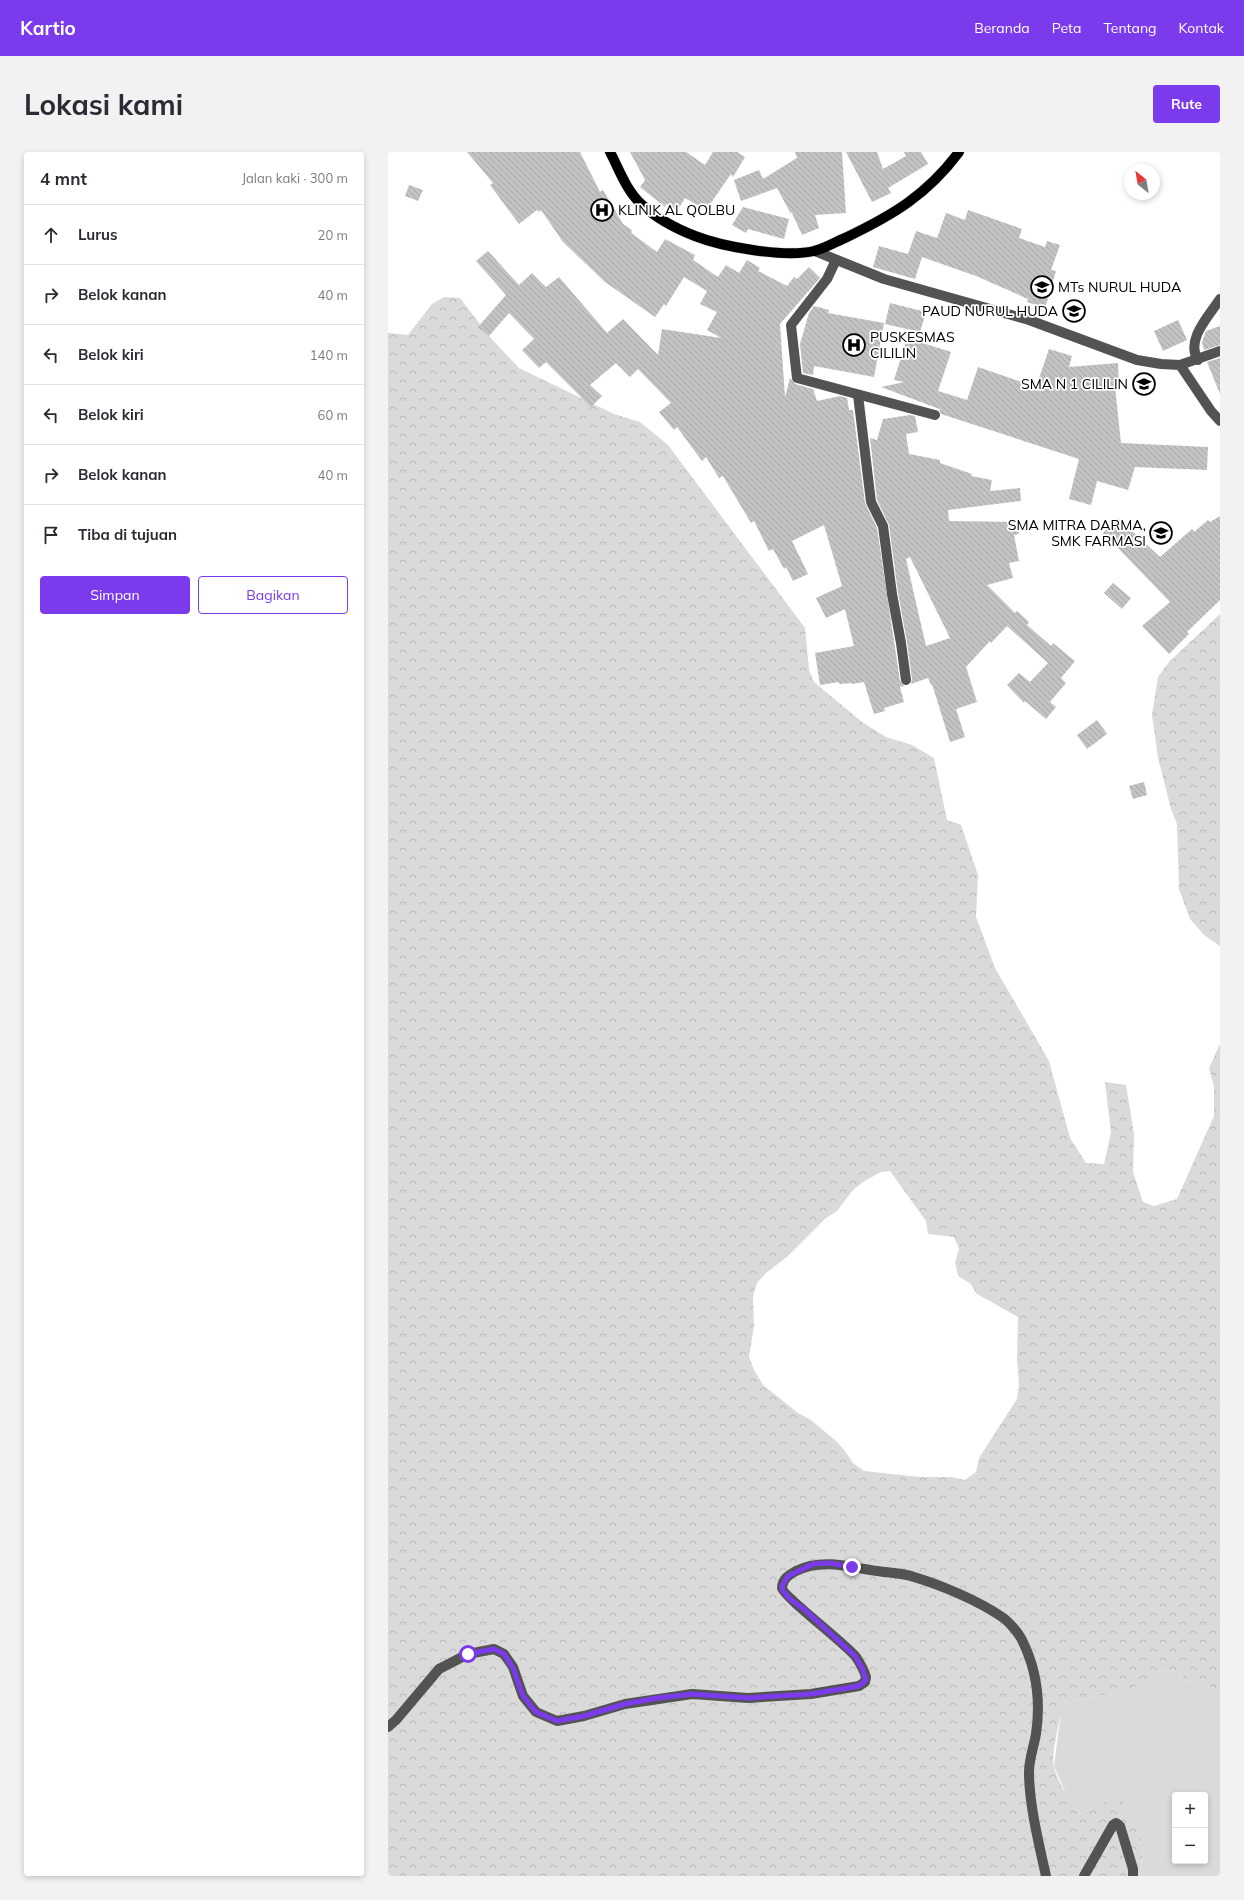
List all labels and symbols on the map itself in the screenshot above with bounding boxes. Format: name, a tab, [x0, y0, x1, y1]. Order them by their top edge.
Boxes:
north arrow	[1124, 164, 1160, 200]
hospital icon: KLINIK AL QOLBU	[589, 197, 615, 223]
place label: KLINIK AL QOLBU	[618, 201, 735, 219]
school or university icon: MTs NURUL HUDA	[1029, 274, 1055, 300]
place label: MTs NURUL HUDA	[1058, 278, 1182, 296]
school or university icon: PAUD NURUL HUDA	[1061, 298, 1087, 324]
place label: PAUD NURUL HUDA	[922, 302, 1059, 320]
place label: PUSKESMAS CILILIN	[870, 328, 955, 362]
hospital icon: PUSKESMAS CILILIN	[841, 332, 867, 358]
school or university icon: SMA N 1 CILILIN	[1131, 371, 1157, 397]
place label: SMA N 1 CILILIN	[1021, 375, 1128, 393]
place label: SMA MITRA DARMA, SMK FARMASI	[1008, 516, 1146, 550]
school or university icon: SMA MITRA DARMA, SMK FARMASI	[1148, 520, 1174, 546]
route end	[843, 1558, 861, 1576]
route start	[459, 1645, 477, 1663]

